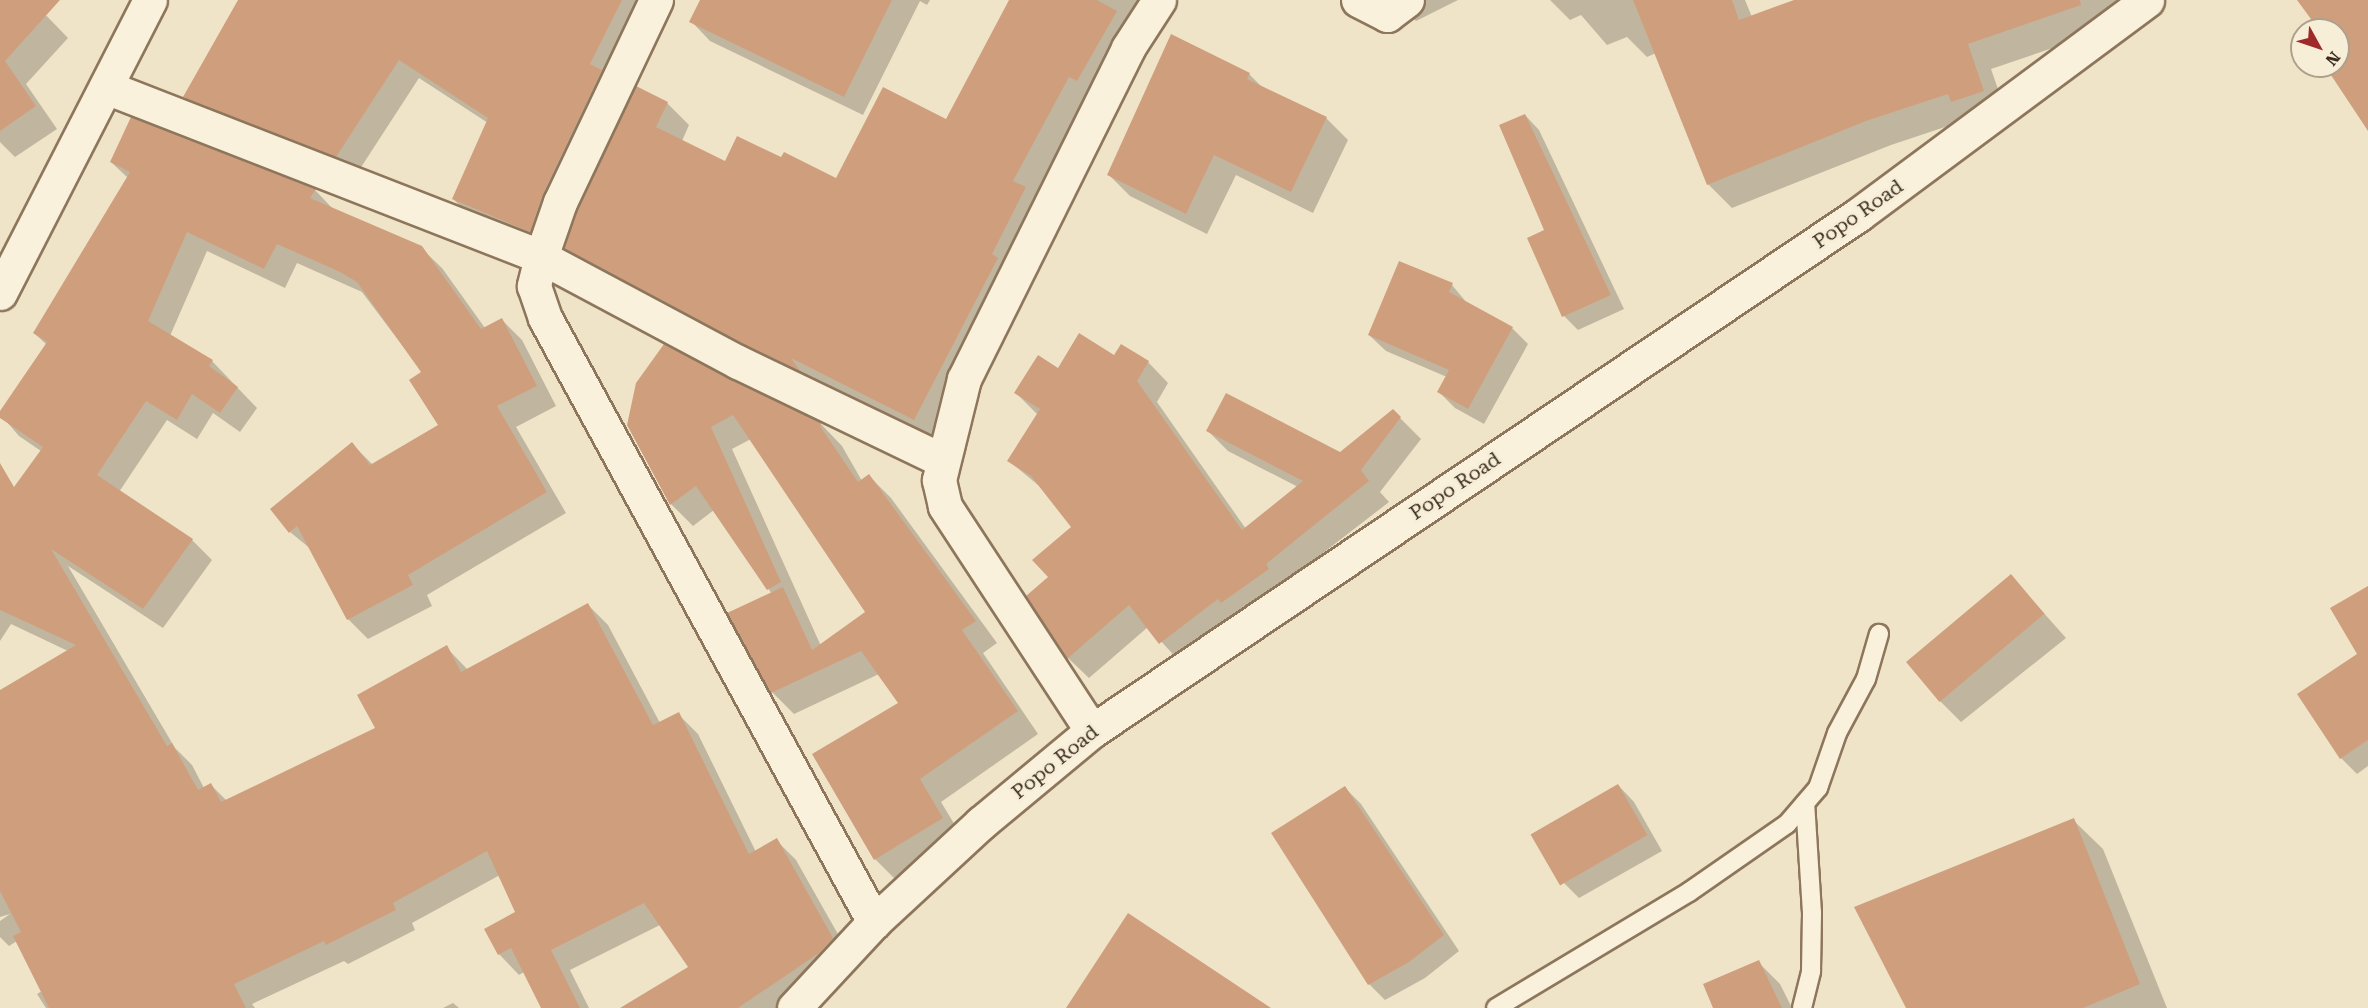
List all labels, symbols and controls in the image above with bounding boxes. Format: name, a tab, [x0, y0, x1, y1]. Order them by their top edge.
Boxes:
north arrow	[2290, 18, 2350, 78]
text: N	[2321, 48, 2344, 69]
street label: Popo Road	[1808, 174, 1908, 254]
street label: Popo Road	[1405, 447, 1505, 525]
street label: Popo Road	[1007, 720, 1103, 804]

